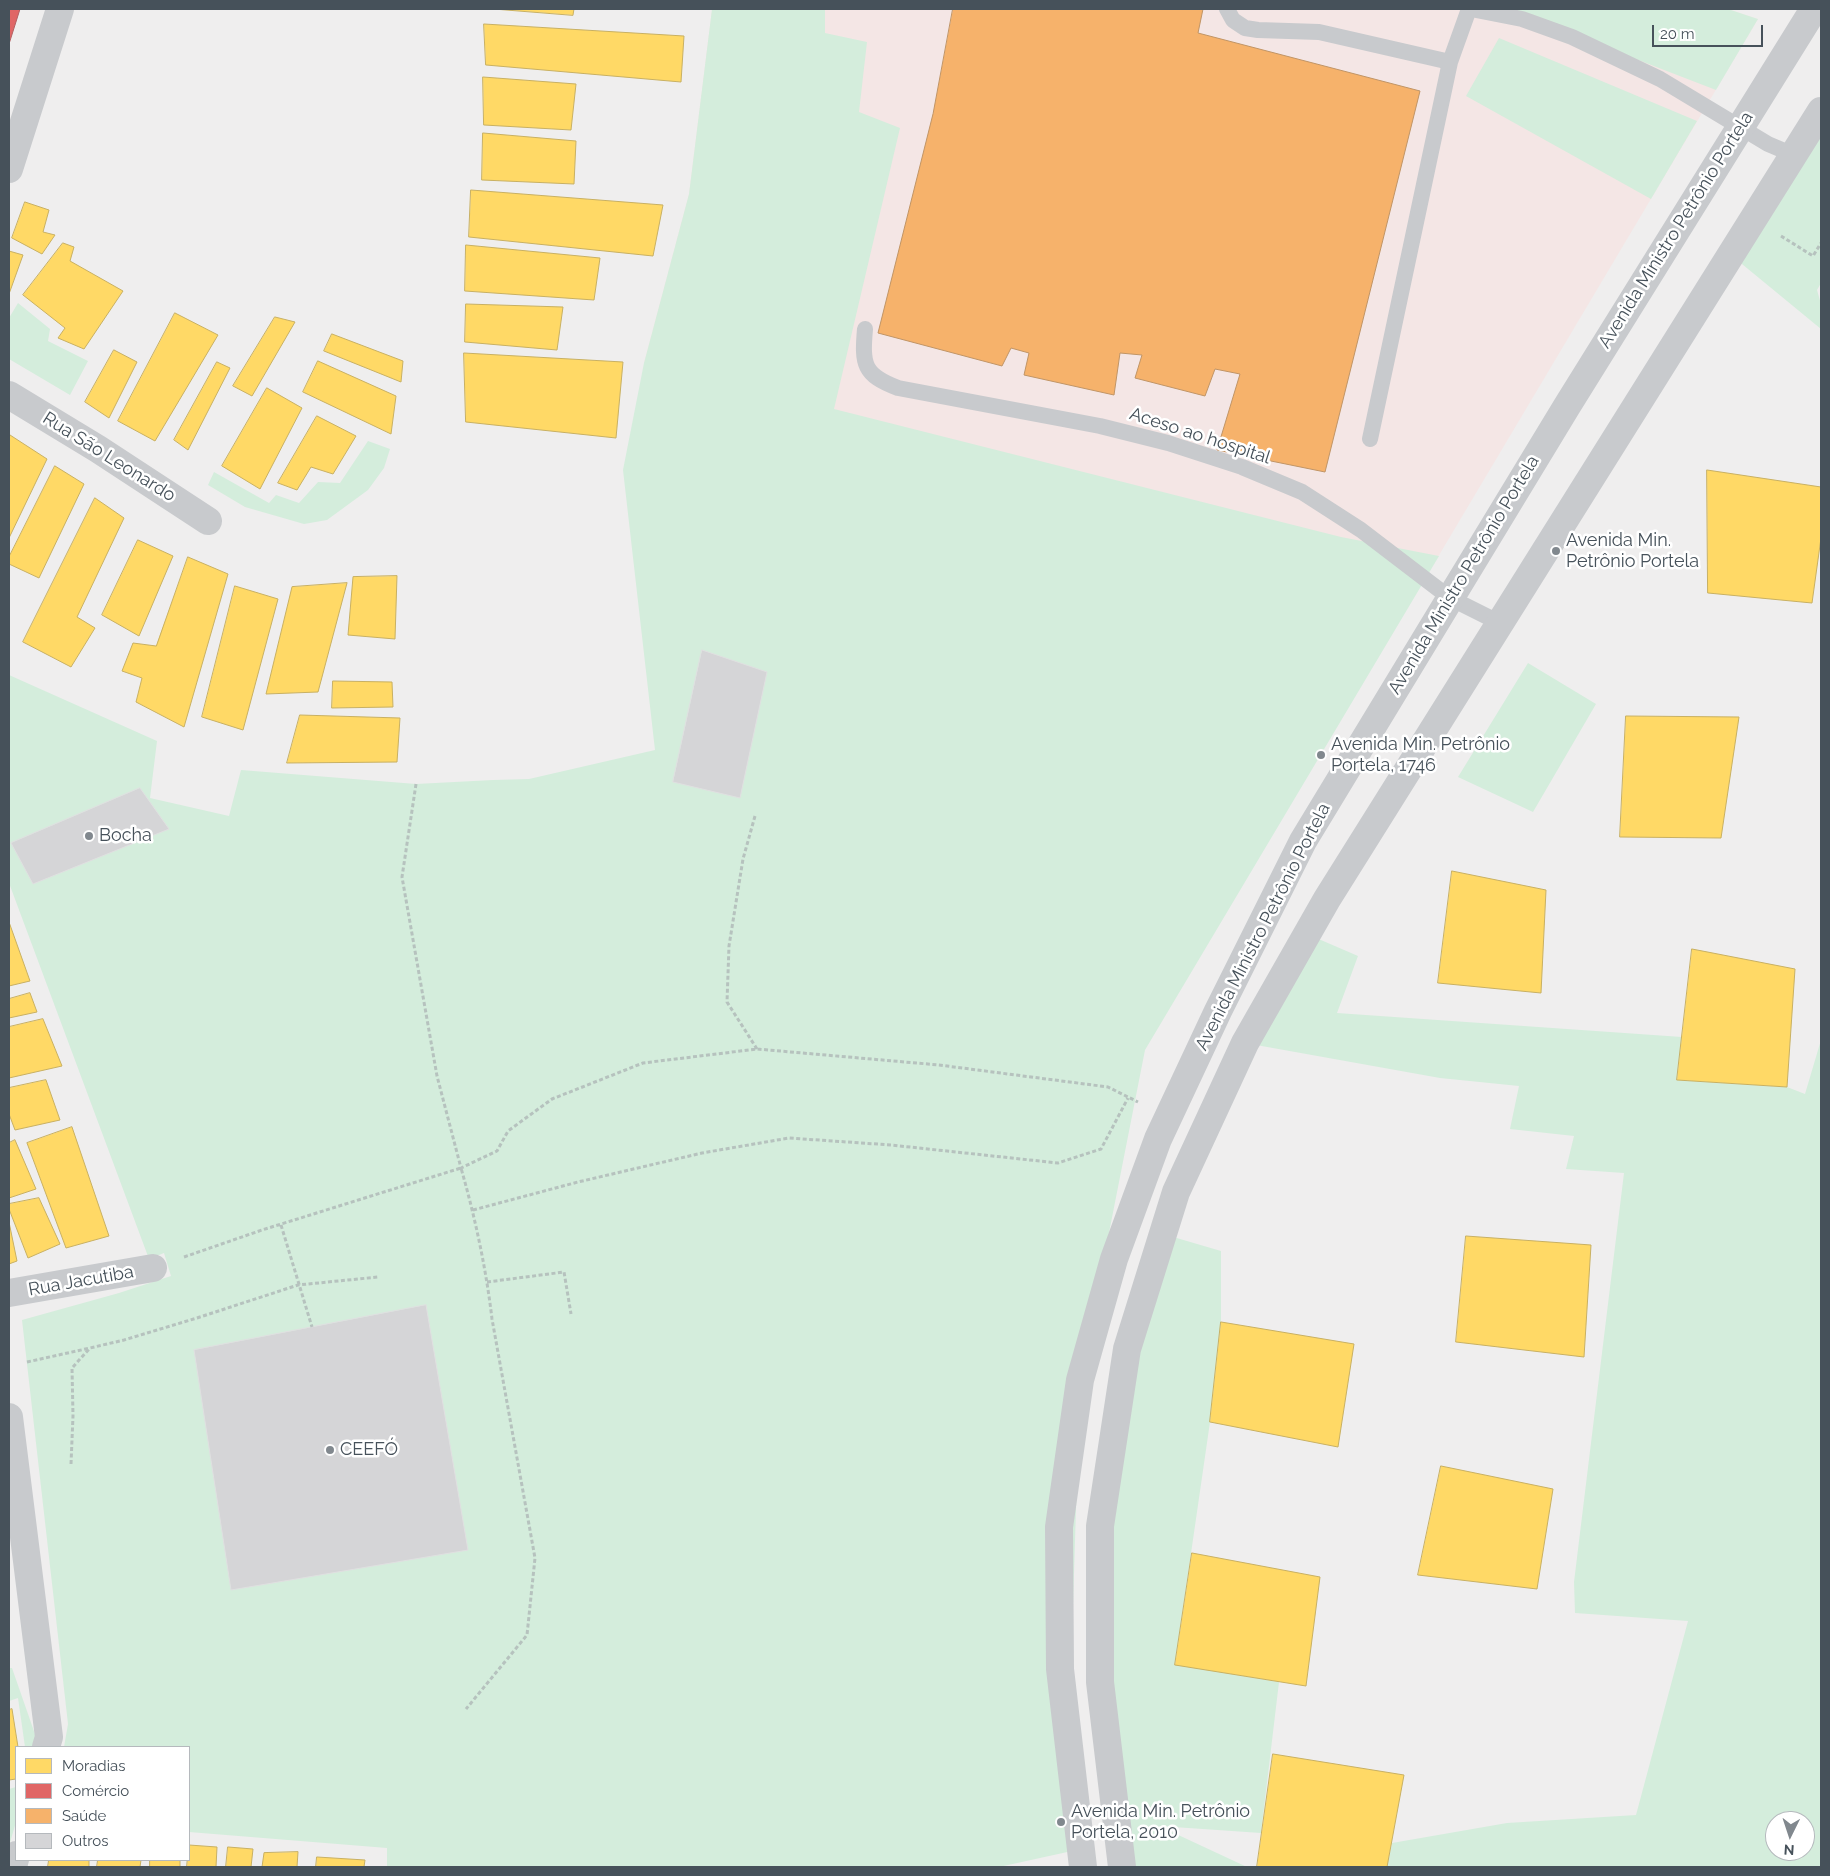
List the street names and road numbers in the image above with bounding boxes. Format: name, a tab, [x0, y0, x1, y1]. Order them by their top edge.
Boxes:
street label: Avenida Ministro Petrônio Portela	[1594, 108, 1758, 352]
street label: Aceso ao hospital	[1127, 403, 1273, 469]
street label: Rua São Leonardo	[39, 407, 179, 507]
street label: Avenida Ministro Petrônio Portela	[1384, 452, 1544, 698]
street label: Avenida Ministro Petrônio Portela	[1191, 800, 1335, 1054]
street label: Rua Jacutiba	[27, 1261, 135, 1301]

